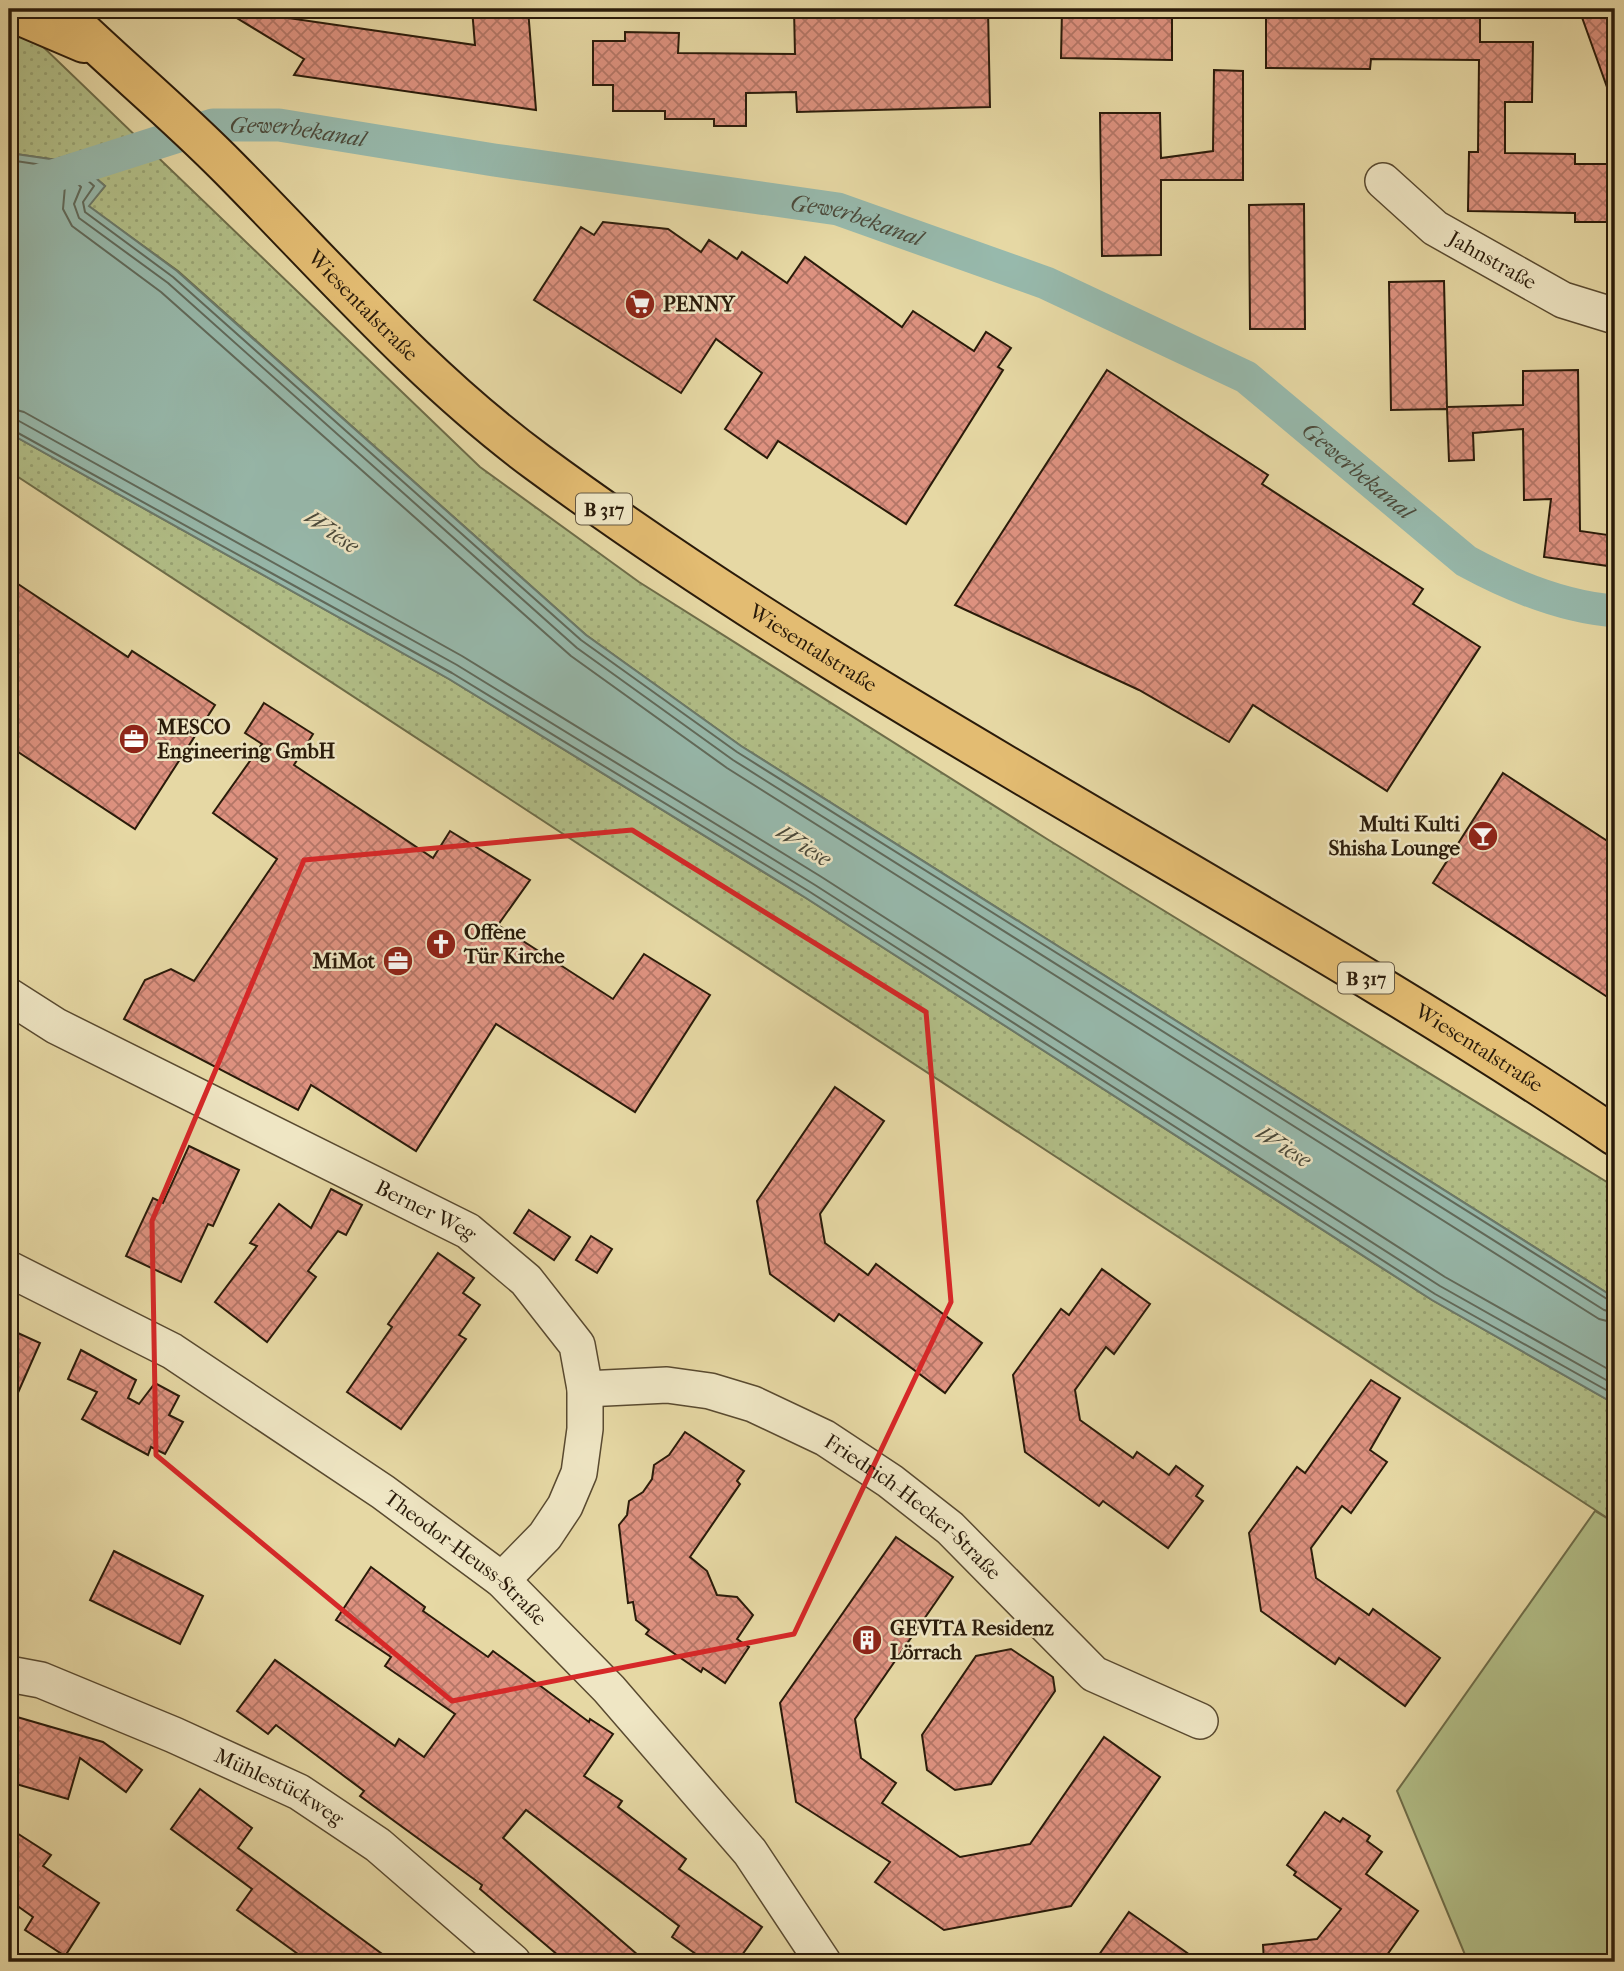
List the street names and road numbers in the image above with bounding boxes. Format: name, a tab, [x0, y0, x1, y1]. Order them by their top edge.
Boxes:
street label: Jahnstraße	[1443, 225, 1541, 295]
street label: Wiesentalstraße	[302, 245, 423, 366]
road number: B 317	[576, 494, 632, 524]
street label: Wiesentalstraße	[744, 598, 881, 697]
road number: B 317	[1338, 962, 1394, 994]
street label: Wiesentalstraße	[1410, 998, 1547, 1097]
street label: Berner Weg	[371, 1175, 482, 1246]
street label: Friedrich-Hecker-Straße	[820, 1429, 1006, 1585]
street label: Theodor-Heuss-Straße	[380, 1485, 552, 1630]
street label: Mühlestückweg	[211, 1743, 349, 1831]

